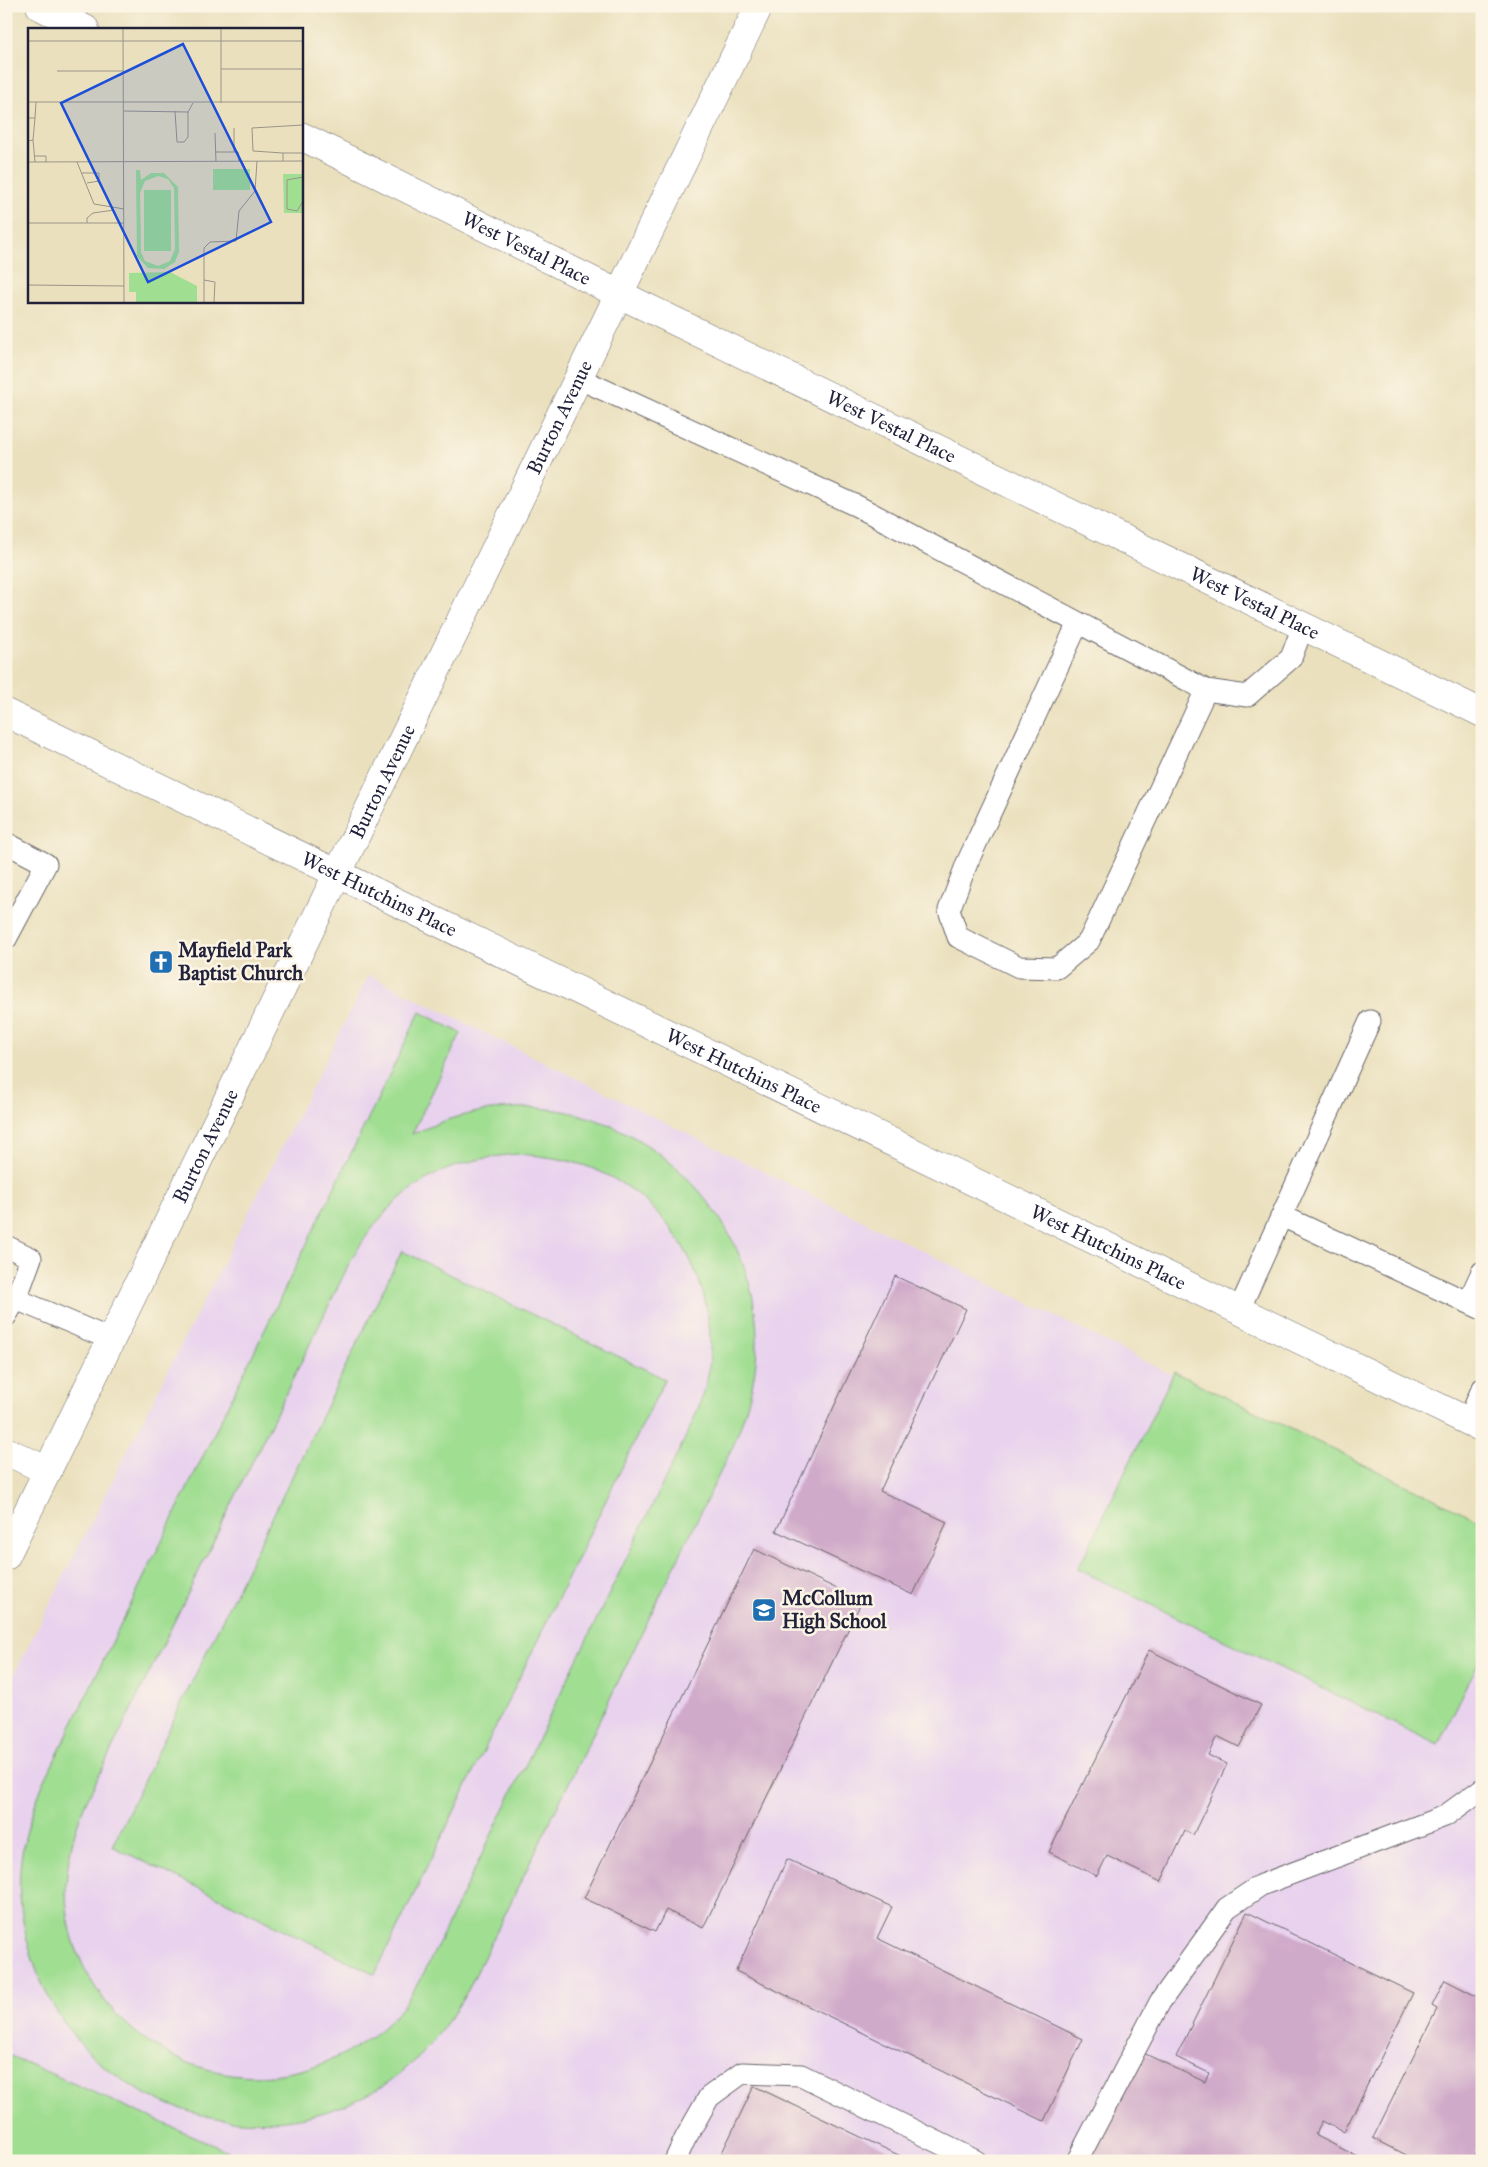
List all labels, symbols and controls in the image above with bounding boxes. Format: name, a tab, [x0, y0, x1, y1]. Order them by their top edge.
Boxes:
inset map	[28, 28, 302, 302]
street label: West Vestal Place	[458, 206, 595, 290]
street label: Burton Avenue	[521, 356, 597, 478]
street label: West Vestal Place	[823, 385, 960, 468]
street label: West Vestal Place	[1186, 561, 1323, 644]
street label: Burton Avenue	[344, 721, 420, 843]
street label: West Hutchins Place	[298, 846, 461, 942]
place label: Mayfield Park Baptist Church	[178, 938, 304, 986]
church icon: Mayfield Park Baptist Church	[148, 949, 174, 975]
street label: West Hutchins Place	[662, 1023, 826, 1118]
street label: Burton Avenue	[167, 1085, 243, 1207]
street label: West Hutchins Place	[1027, 1199, 1190, 1295]
place label: McCollum High School	[782, 1586, 887, 1634]
school or university icon: McCollum High School	[751, 1597, 777, 1623]

